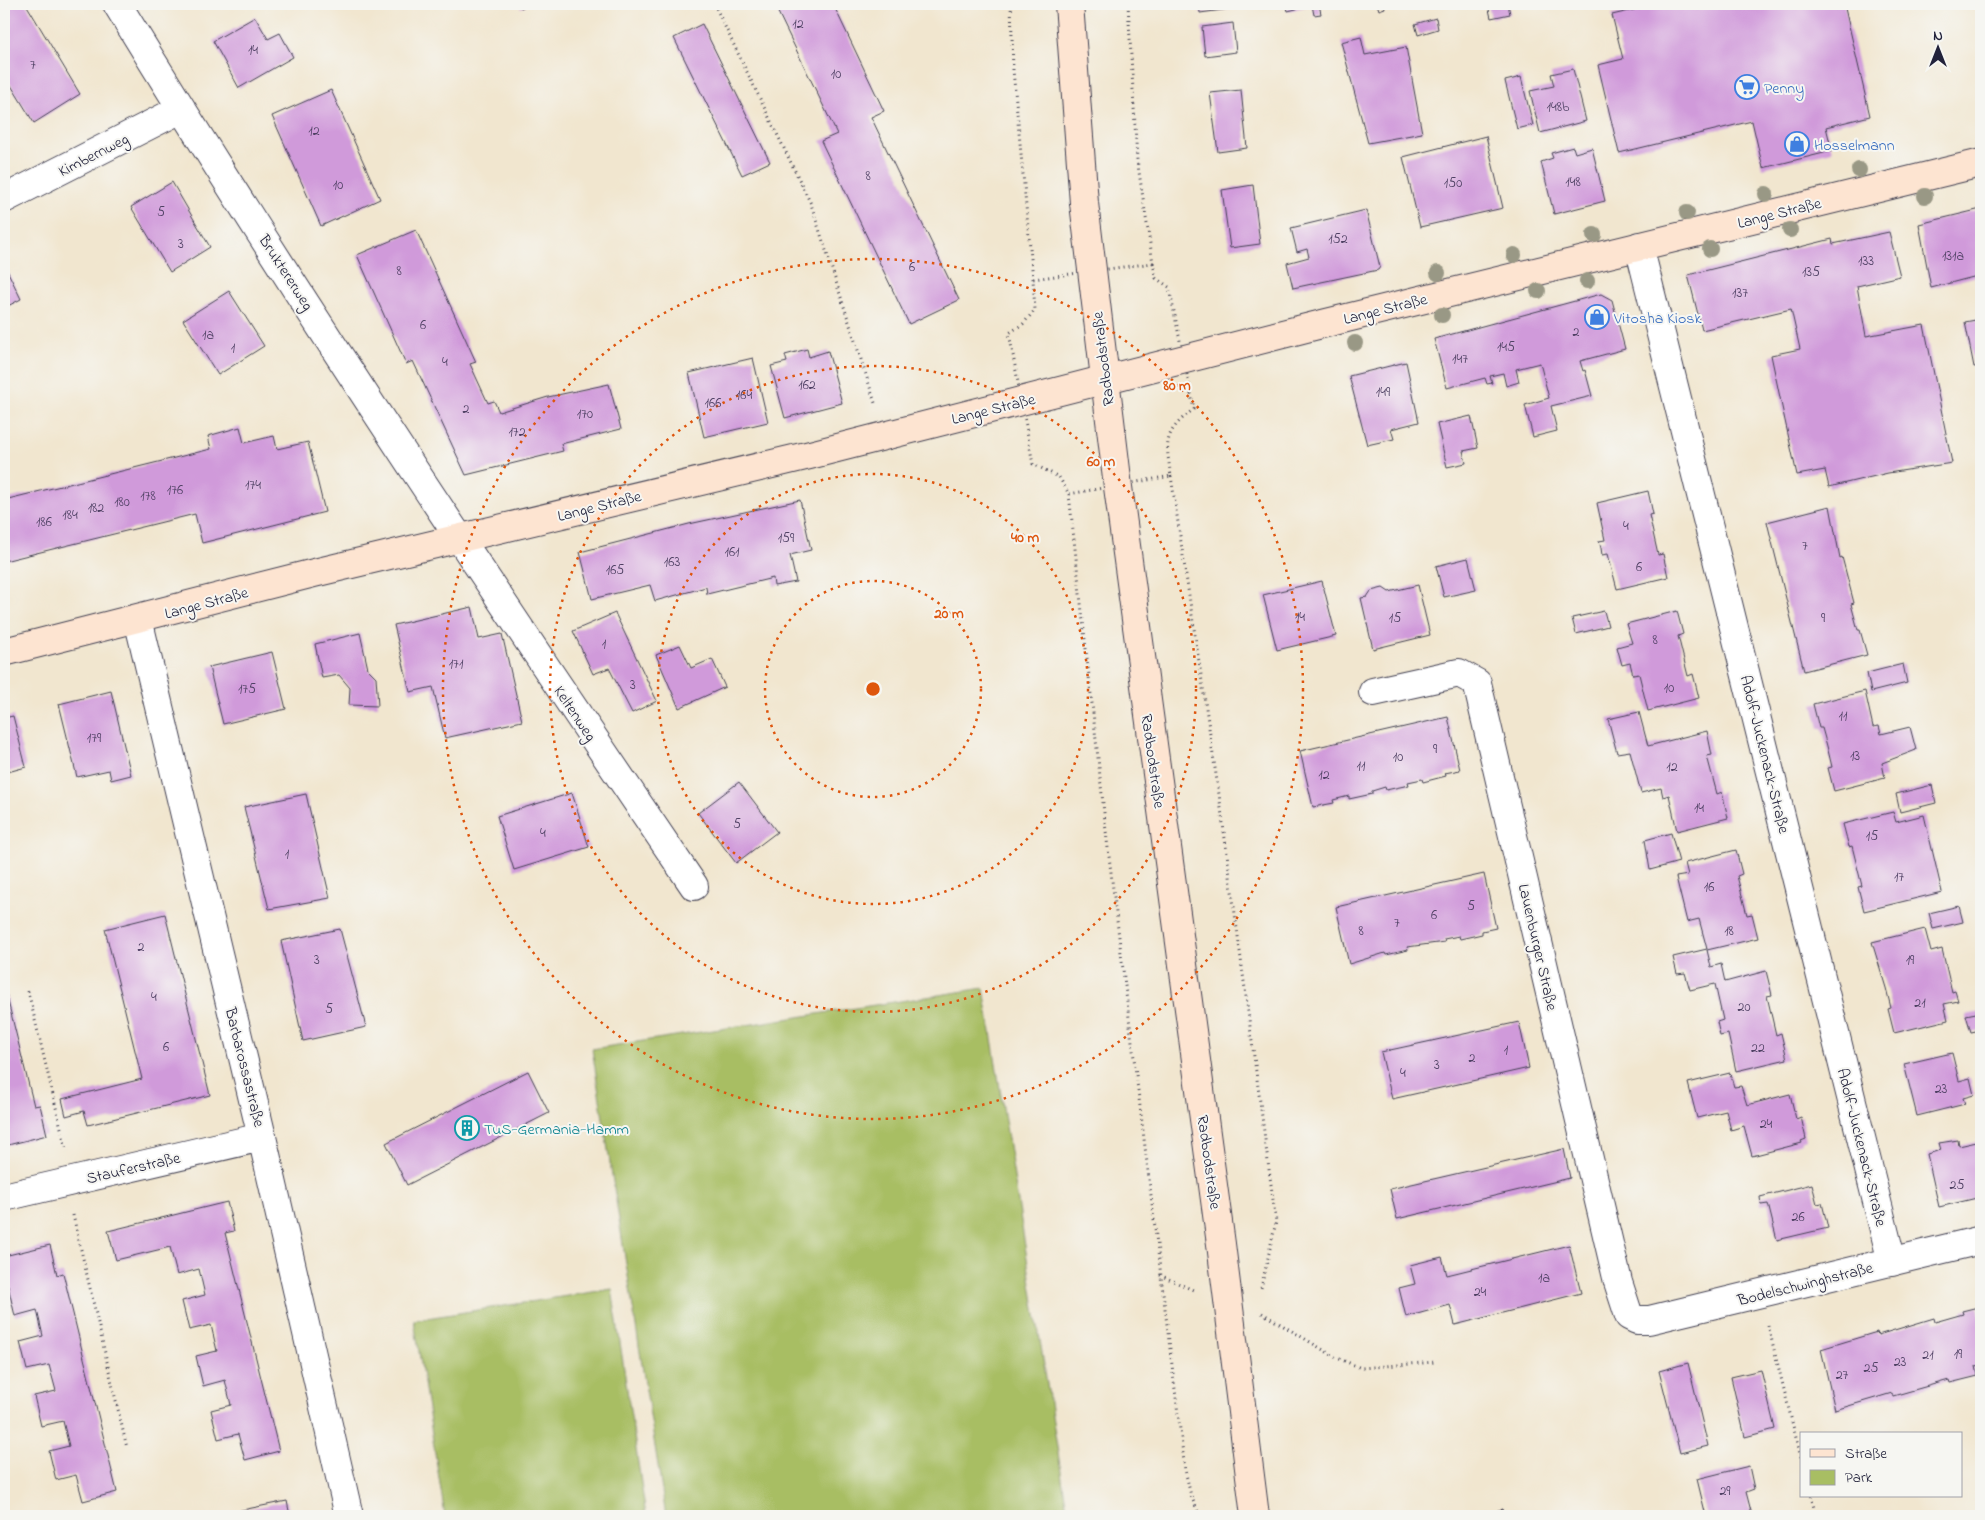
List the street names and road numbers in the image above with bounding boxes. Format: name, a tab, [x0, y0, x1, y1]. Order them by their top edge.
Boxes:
street label: Kimbernweg	[54, 128, 133, 184]
street label: Lange Straße	[1735, 192, 1825, 236]
street label: Bruktererweg	[251, 230, 319, 316]
street label: Lange Straße	[1341, 288, 1431, 332]
street label: Radbodstraße	[1086, 309, 1122, 407]
street label: Lange Straße	[949, 388, 1039, 432]
street label: Lange Straße	[555, 485, 645, 529]
street label: Lange Straße	[162, 581, 252, 627]
street label: Adolf-Juckenack-Straße	[1733, 673, 1796, 837]
street label: Keltenweg	[547, 681, 602, 747]
street label: Radbodstraße	[1134, 713, 1171, 811]
street label: Lauenburger Straße	[1511, 882, 1563, 1014]
street label: Barbarossastraße	[217, 1004, 271, 1131]
street label: Adolf-Juckenack-Straße	[1830, 1066, 1893, 1230]
street label: Radbodstraße	[1190, 1114, 1227, 1212]
street label: Stauferstraße	[84, 1146, 184, 1191]
street label: Bodelschwinghstraße	[1734, 1256, 1877, 1314]

